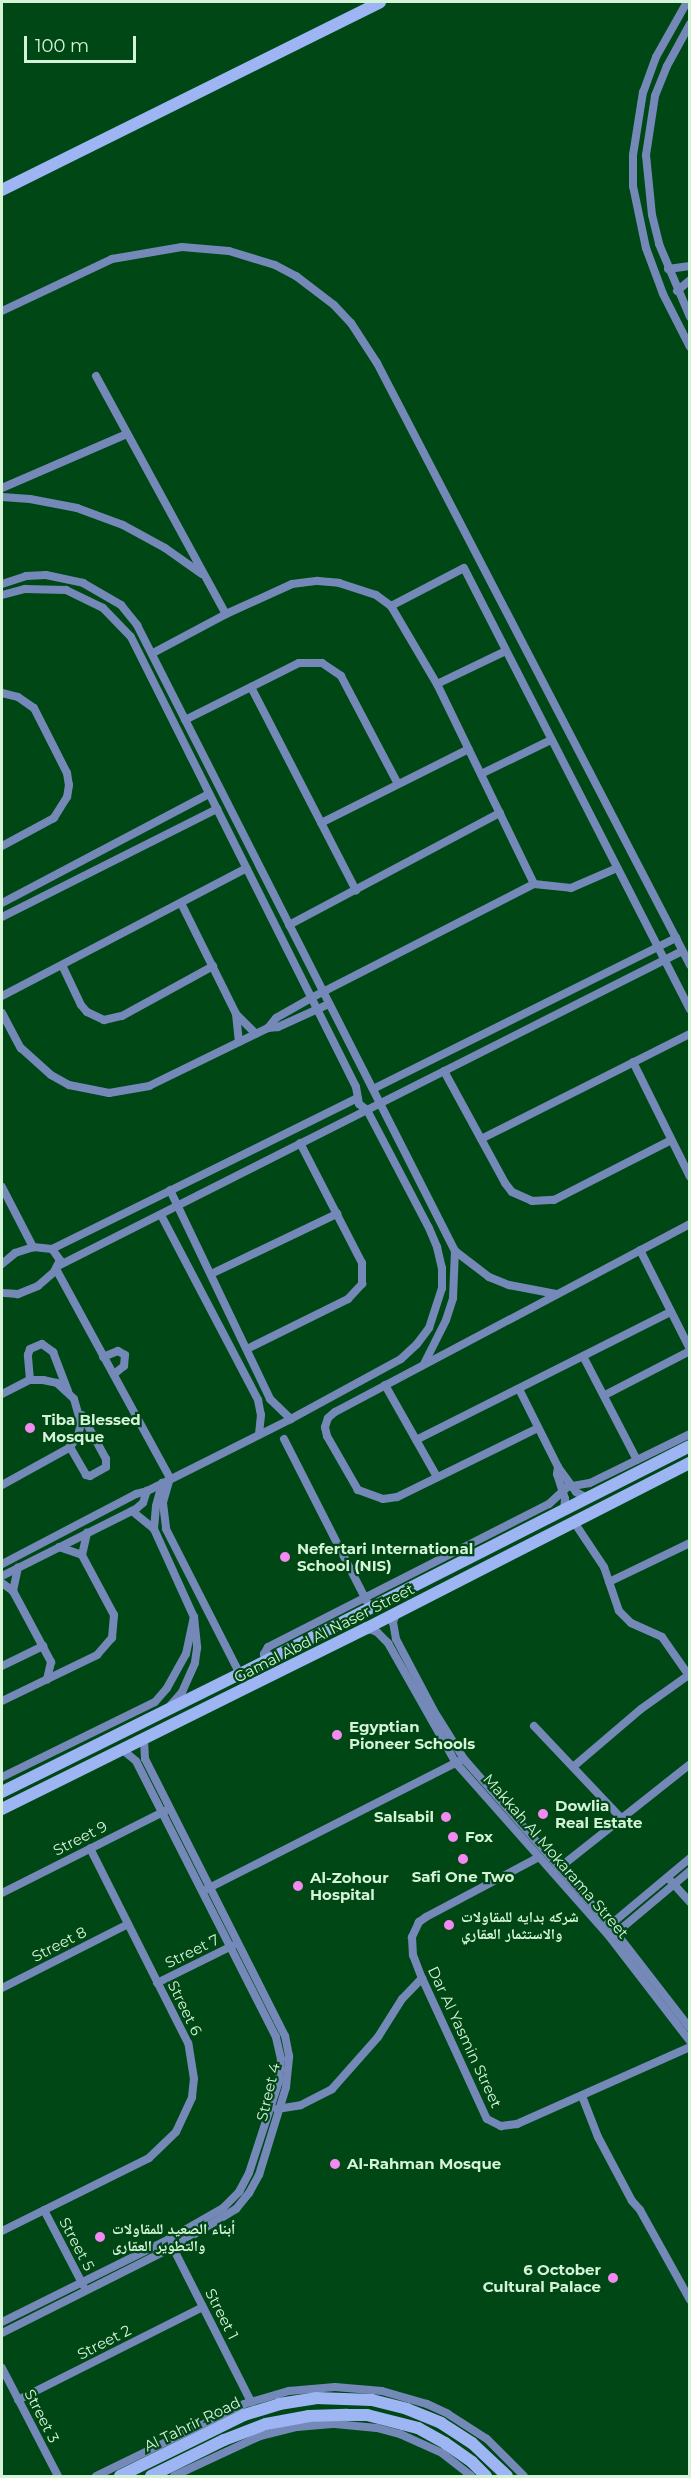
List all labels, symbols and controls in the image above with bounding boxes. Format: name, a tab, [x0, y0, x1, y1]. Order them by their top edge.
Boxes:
scale bar	[27, 24, 140, 62]
text: 100 m	[35, 35, 89, 57]
place label: Tiba Blessed Mosque	[42, 1410, 141, 1445]
marker: Tiba Blessed Mosque	[23, 1421, 37, 1435]
place label: Nefertari International School (NIS)	[297, 1539, 473, 1574]
marker: Nefertari International School (NIS)	[278, 1550, 292, 1564]
street label: Gamal Abd Al Naser Street	[231, 1580, 417, 1686]
place label: Egyptian Pioneer Schools	[349, 1717, 475, 1752]
marker: Egyptian Pioneer Schools	[330, 1728, 344, 1742]
street label: Makkah Al Mokarama Street	[480, 1770, 632, 1942]
place label: Dowlia Real Estate	[555, 1796, 643, 1831]
marker: Dowlia Real Estate	[536, 1807, 550, 1821]
place label: Salsabil	[374, 1808, 434, 1826]
marker: Salsabil	[439, 1810, 453, 1824]
street label: Street 9	[50, 1817, 110, 1859]
place label: Fox	[465, 1828, 493, 1846]
marker: Fox	[446, 1830, 460, 1844]
marker: Safi One Two	[456, 1852, 470, 1866]
place label: Al-Zohour Hospital	[310, 1868, 389, 1903]
place label: Safi One Two	[412, 1868, 514, 1886]
marker: Al-Zohour Hospital	[291, 1879, 305, 1893]
place label: شركه بدايه للمقاولات والاستثمار العقاري	[461, 1907, 579, 1942]
marker: شركه بدايه للمقاولات والاستثمار العقاري	[442, 1918, 456, 1932]
street label: Street 8	[29, 1923, 89, 1965]
street label: Street 7	[162, 1930, 222, 1972]
street label: Dar Al Yasmin Street	[424, 1963, 506, 2111]
street label: Street 6	[164, 1978, 206, 2038]
street label: Street 4	[253, 2061, 283, 2123]
place label: Al-Rahman Mosque	[347, 2155, 501, 2173]
marker: Al-Rahman Mosque	[328, 2157, 342, 2171]
street label: Street 5	[55, 2214, 99, 2274]
place label: أبناء الصعيد للمقاولات والتطوير العقارى	[112, 2219, 235, 2254]
marker: أبناء الصعيد للمقاولات والتطوير العقارى	[93, 2230, 107, 2244]
place label: 6 October Cultural Palace	[483, 2260, 601, 2295]
marker: 6 October Cultural Palace	[606, 2271, 620, 2285]
street label: Street 1	[202, 2286, 242, 2342]
street label: Street 2	[74, 2321, 134, 2363]
street label: Street 3	[21, 2386, 63, 2446]
street label: Al Tahrir Road	[141, 2393, 243, 2455]

